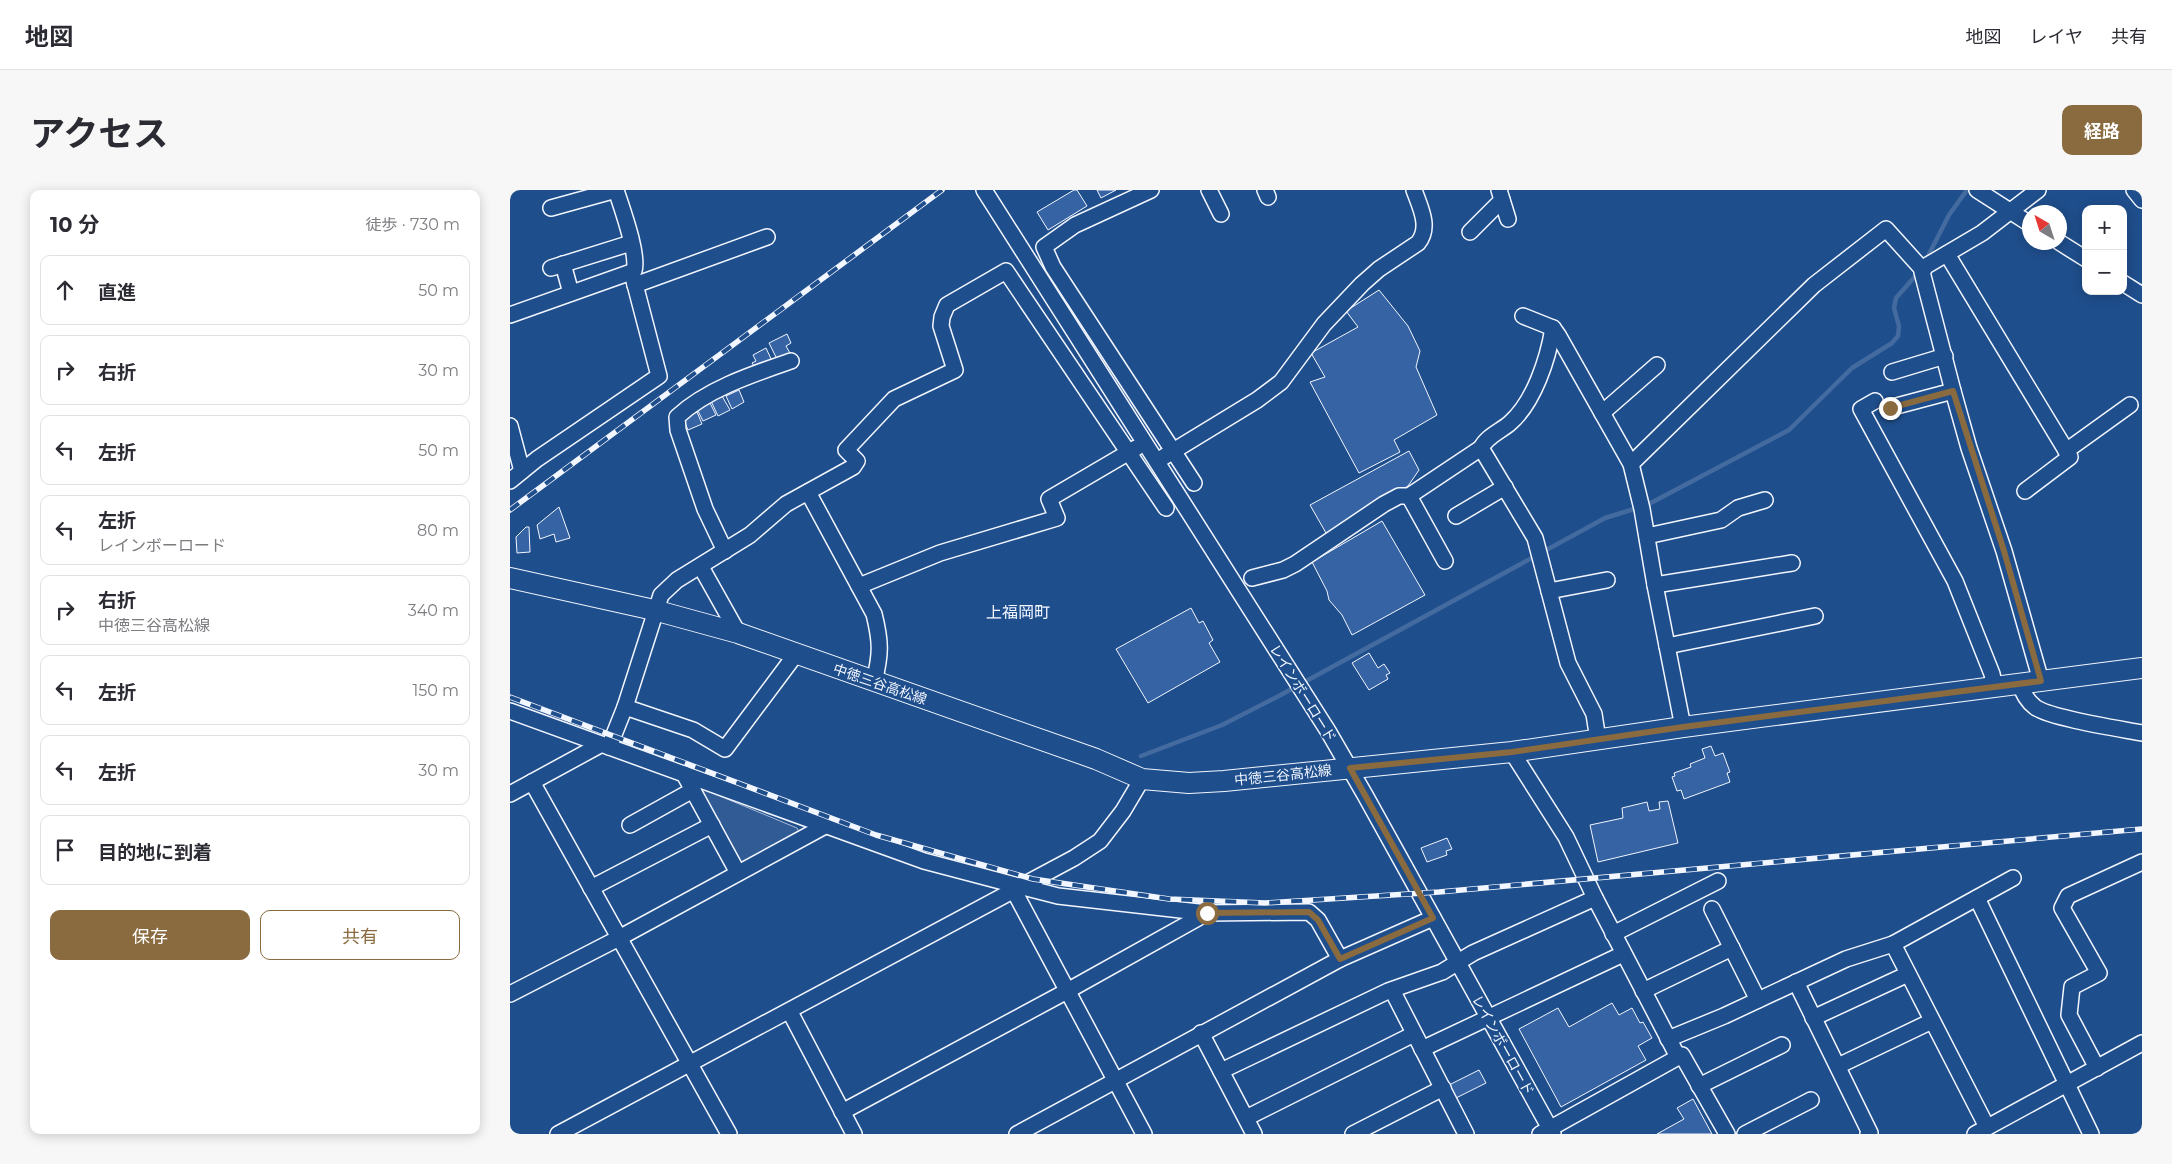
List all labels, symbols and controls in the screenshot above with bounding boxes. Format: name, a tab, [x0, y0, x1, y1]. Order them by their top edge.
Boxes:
text: 地図	[25, 22, 73, 51]
text: 地図	[1966, 26, 2002, 48]
text: レイヤ	[2030, 26, 2083, 48]
text: 共有	[2111, 26, 2147, 48]
button: 経路	[2062, 105, 2142, 155]
text: アクセス	[30, 112, 168, 155]
north arrow	[2022, 205, 2067, 250]
map controls	[2082, 205, 2127, 295]
button: +	[2082, 205, 2127, 250]
text: 10 分	[50, 212, 99, 237]
text: 徒歩 · 730 m	[366, 215, 460, 234]
button: −	[2082, 250, 2127, 295]
icon: ahead	[51, 276, 79, 304]
text: 直進	[98, 281, 136, 304]
text: 50 m	[418, 281, 459, 300]
icon: right	[51, 356, 79, 384]
text: 右折	[98, 361, 136, 384]
text: 30 m	[418, 361, 459, 380]
route end	[1879, 397, 1902, 420]
icon: left	[51, 436, 79, 464]
text: 左折	[98, 441, 136, 464]
text: 50 m	[418, 441, 459, 460]
text: 左折	[98, 509, 136, 532]
icon: left	[51, 516, 79, 544]
text: 80 m	[417, 521, 459, 540]
text: レインボーロード	[98, 536, 226, 555]
text: 右折	[98, 589, 136, 612]
icon: right	[51, 596, 79, 624]
text: 340 m	[408, 601, 459, 620]
district label: 上福岡町	[986, 603, 1050, 622]
text: 中徳三谷高松線	[98, 616, 210, 635]
street label: レインボーロード	[1266, 641, 1340, 745]
street label: 中徳三谷高松線	[831, 660, 929, 708]
icon: left	[51, 676, 79, 704]
text: 左折	[98, 681, 136, 704]
text: 150 m	[412, 681, 459, 700]
icon: left	[51, 756, 79, 784]
text: 左折	[98, 761, 136, 784]
text: 30 m	[418, 761, 459, 780]
street label: 中徳三谷高松線	[1233, 761, 1333, 789]
icon: arrive	[51, 836, 79, 864]
text: 目的地に到着	[98, 841, 212, 864]
route start	[1196, 902, 1219, 925]
button: 保存	[50, 910, 250, 960]
button: 共有	[260, 910, 460, 960]
street label: レインボーロード	[1468, 992, 1538, 1098]

